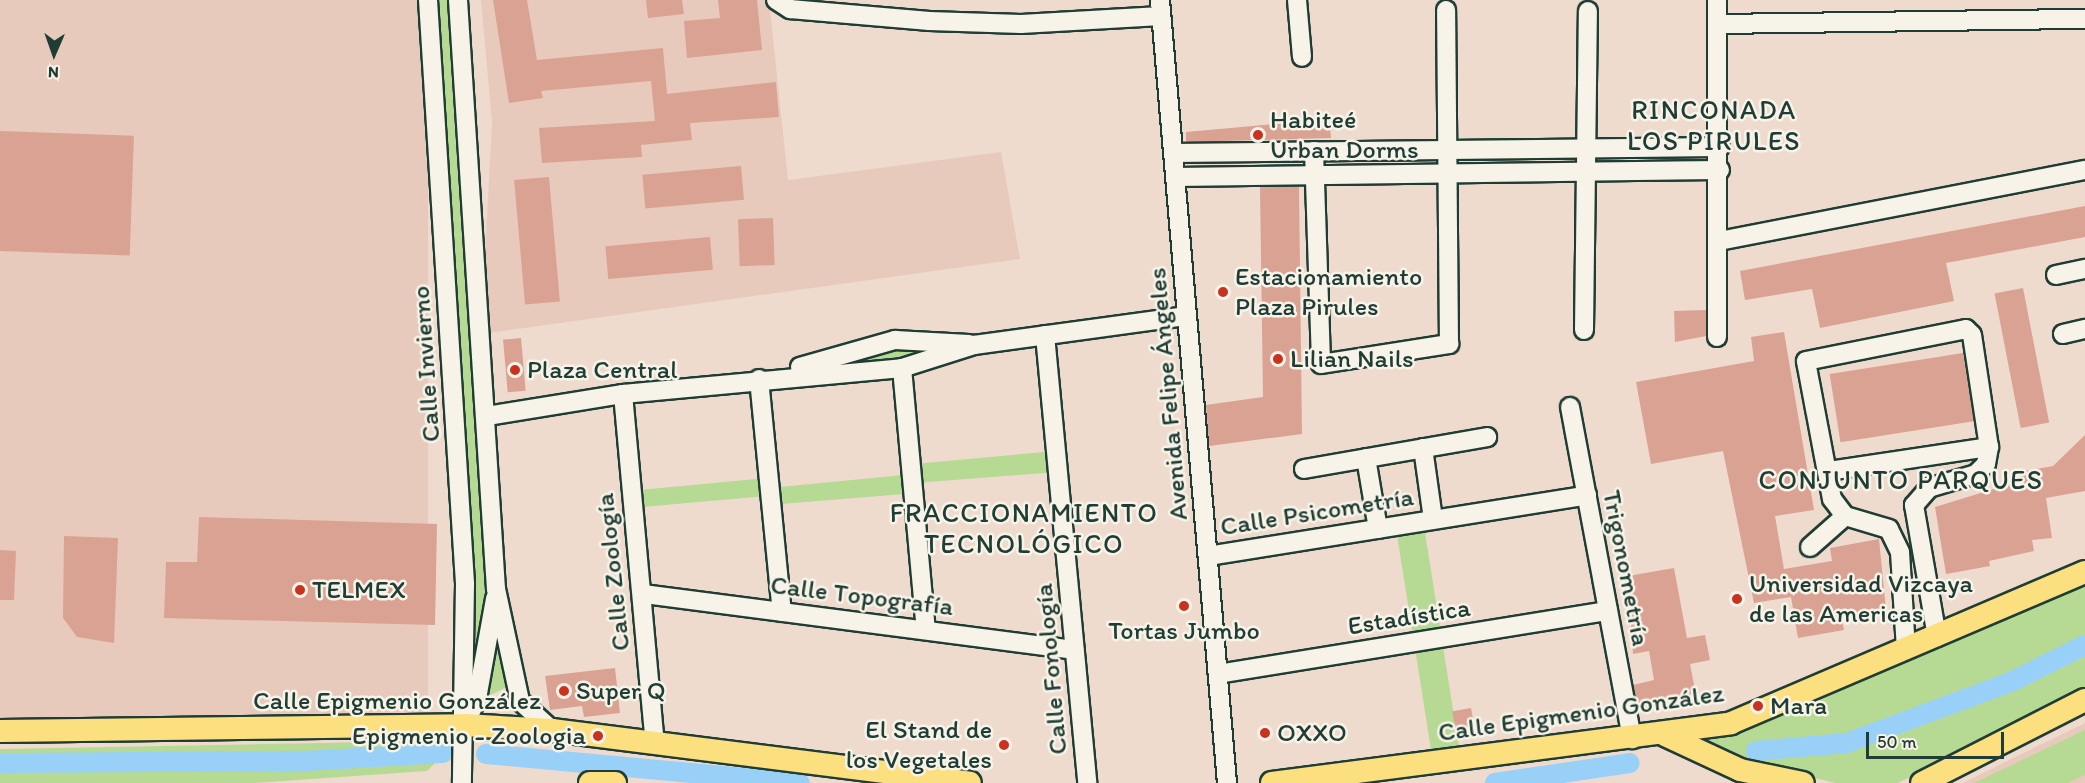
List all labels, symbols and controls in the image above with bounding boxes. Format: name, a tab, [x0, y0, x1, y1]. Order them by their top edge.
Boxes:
north arrow	[24, 24, 84, 84]
text: N	[48, 63, 59, 82]
district label: RINCONADA LOS PIRULES	[1627, 93, 1801, 156]
place label: Habiteé Urban Dorms	[1270, 104, 1419, 166]
marker: Habiteé Urban Dorms	[1251, 128, 1265, 142]
place label: Estacionamiento Plaza Pirules	[1235, 261, 1422, 322]
street label: Avenida Felipe Ángeles	[1141, 267, 1195, 521]
street label: Calle Invierno	[405, 285, 447, 443]
marker: Estacionamiento Plaza Pirules	[1216, 285, 1230, 299]
place label: Lilian Nails	[1290, 343, 1414, 375]
marker: Lilian Nails	[1271, 352, 1285, 366]
place label: Plaza Central	[527, 354, 677, 386]
marker: Plaza Central	[508, 363, 522, 377]
district label: CONJUNTO PARQUES	[1758, 464, 2044, 496]
street label: Calle Psicometría	[1218, 481, 1416, 543]
street label: Trigonometría	[1596, 488, 1656, 648]
street label: Calle Zoología	[589, 492, 637, 652]
district label: FRACCIONAMIENTO TECNOLÓGICO	[892, 496, 1156, 559]
place label: Universidad Vizcaya de las Americas	[1749, 568, 1972, 630]
street label: Calle Topografía	[770, 569, 954, 623]
place label: TELMEX	[312, 574, 406, 606]
street label: Calle Fonología	[1028, 582, 1074, 756]
marker: TELMEX	[293, 583, 307, 597]
street label: Estadística	[1346, 592, 1472, 642]
marker: Universidad Vizcaya de las Americas	[1730, 592, 1744, 606]
marker: Tortas Jumbo	[1177, 599, 1191, 613]
place label: Tortas Jumbo	[1108, 615, 1260, 647]
place label: Super Q	[576, 675, 666, 707]
street label: Calle Epigmenio González	[1436, 677, 1726, 749]
marker: Super Q	[557, 684, 571, 698]
street label: Calle Epigmenio González	[253, 685, 541, 717]
place label: Mara	[1770, 690, 1827, 722]
marker: Mara	[1751, 699, 1765, 713]
place label: El Stand de los Vegetales	[847, 714, 992, 776]
place label: OXXO	[1277, 717, 1347, 749]
place label: Epigmenio - Zoologia	[353, 720, 586, 752]
scale bar	[1869, 720, 2007, 758]
marker: OXXO	[1258, 726, 1272, 740]
marker: Epigmenio - Zoologia	[591, 729, 605, 743]
text: 50 m	[1877, 731, 1917, 753]
marker: El Stand de los Vegetales	[997, 738, 1011, 752]

